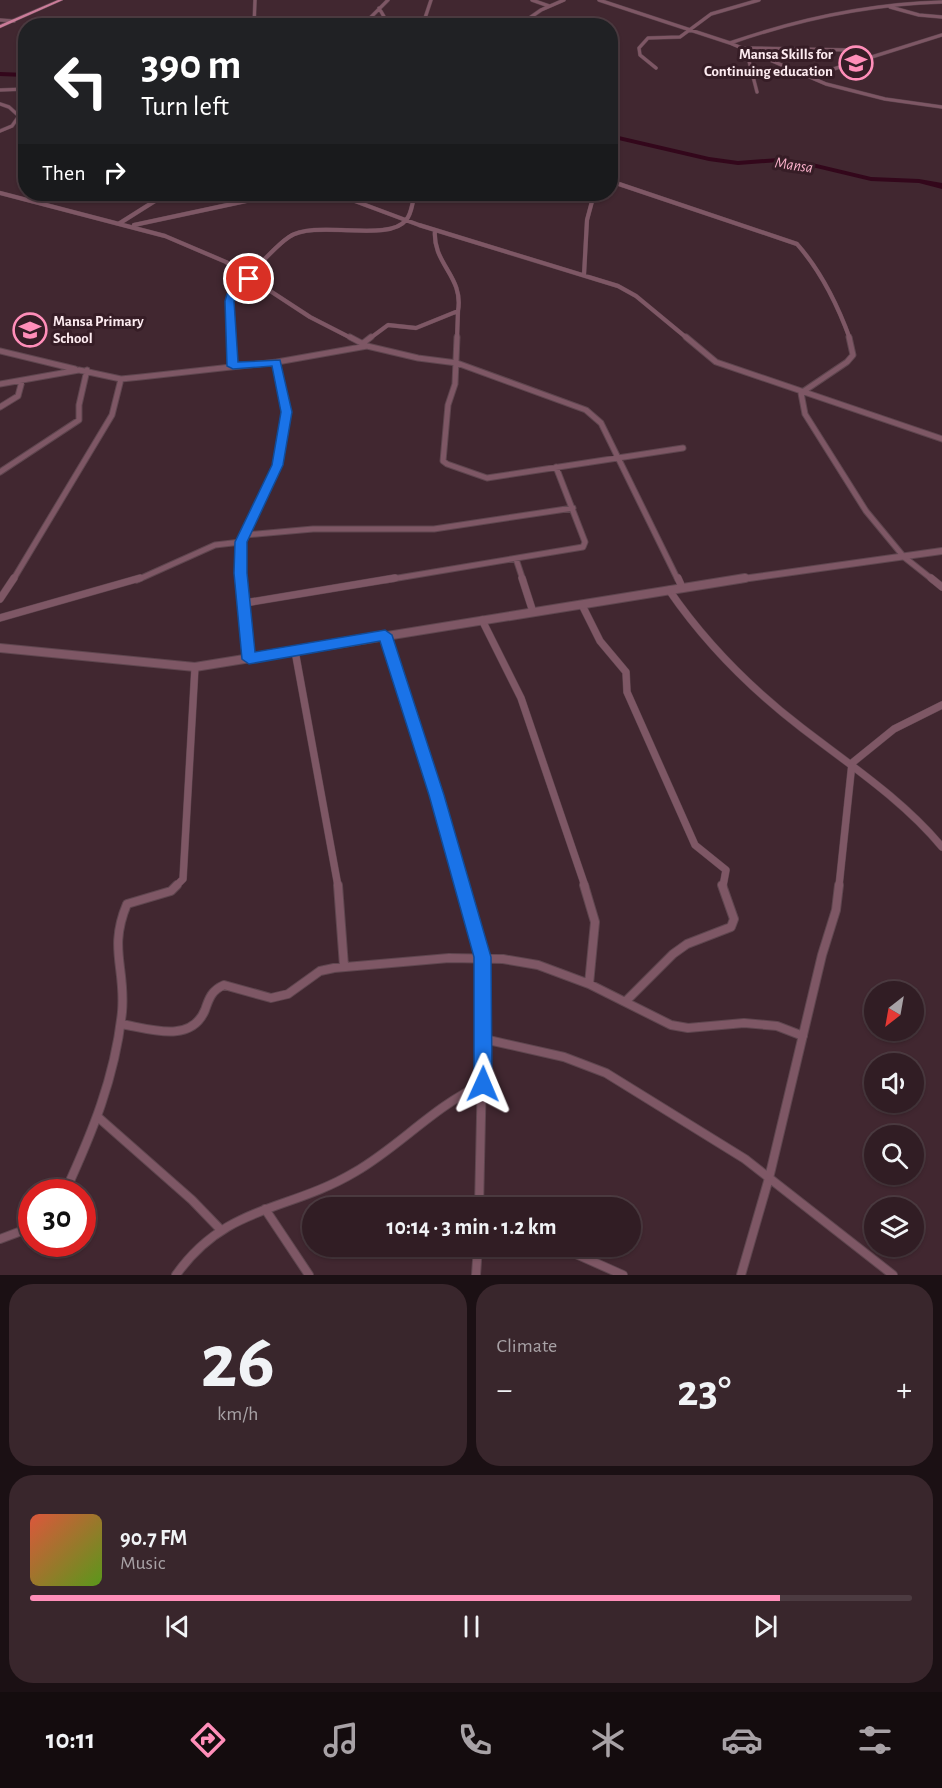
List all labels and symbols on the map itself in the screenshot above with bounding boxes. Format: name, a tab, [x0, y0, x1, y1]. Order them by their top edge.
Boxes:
school or university icon: Mansa Skills for Continuing education	[838, 45, 874, 81]
place label: Mansa Skills for Continuing education	[704, 47, 834, 79]
water label: Mansa	[774, 154, 814, 176]
pin	[223, 253, 274, 304]
school or university icon: Mansa Primary School	[12, 312, 48, 348]
place label: Mansa Primary School	[53, 314, 144, 346]
north arrow	[864, 981, 924, 1041]
position arrow	[451, 1052, 515, 1116]
speed limit sign: 30	[18, 1179, 96, 1257]

